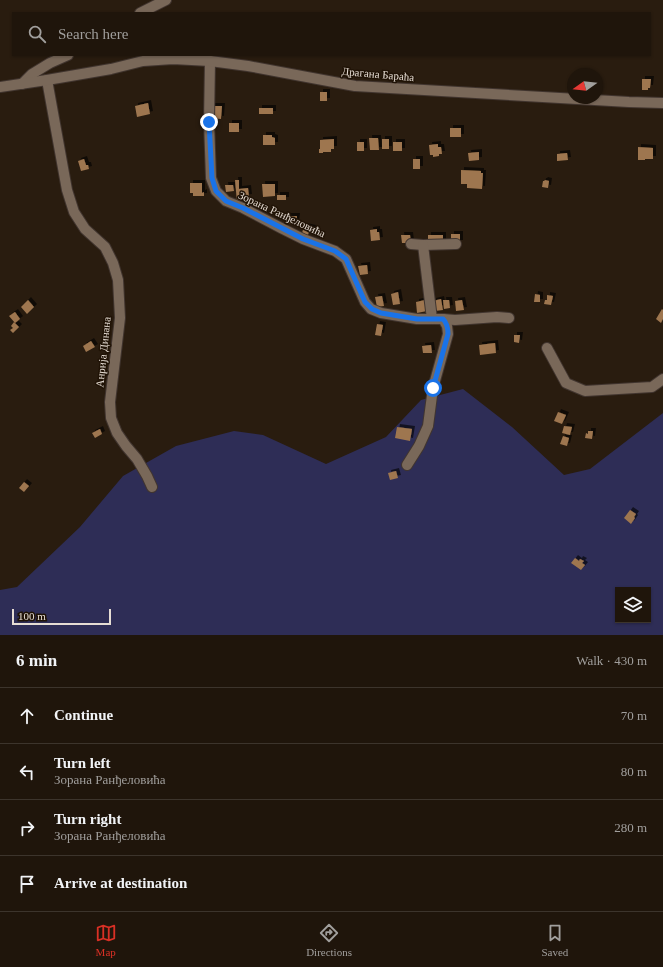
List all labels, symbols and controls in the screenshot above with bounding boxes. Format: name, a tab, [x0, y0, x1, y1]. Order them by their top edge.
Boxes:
search box	[12, 12, 651, 56]
icon: search	[26, 23, 48, 45]
text: Search here	[58, 26, 128, 42]
street label: Драгана Бараћа	[341, 65, 415, 83]
north arrow	[567, 68, 603, 104]
route end	[200, 113, 218, 131]
street label: Зорана Ранђеловића	[237, 189, 327, 239]
street label: Анрија Динана	[93, 316, 113, 388]
route start	[424, 379, 442, 397]
map controls	[615, 587, 651, 623]
button: layers	[615, 587, 651, 623]
scale bar	[12, 607, 111, 626]
text: 100 m	[18, 610, 46, 622]
text: 6 min	[16, 651, 57, 670]
text: Walk · 430 m	[576, 653, 647, 668]
icon: ahead	[16, 705, 38, 727]
text: Continue	[54, 707, 113, 723]
text: 70 m	[621, 708, 647, 723]
text: Turn left	[54, 755, 111, 771]
icon: left	[16, 761, 38, 783]
text: 80 m	[621, 764, 647, 779]
text: Зорана Ранђеловића	[54, 772, 166, 787]
text: Turn right	[54, 811, 121, 827]
icon: right	[16, 817, 38, 839]
text: 280 m	[614, 820, 647, 835]
text: Зорана Ранђеловића	[54, 828, 166, 843]
icon: arrive	[16, 873, 38, 895]
text: Arrive at destination	[54, 875, 187, 891]
tab: Map	[95, 922, 117, 958]
tab: Directions	[306, 922, 352, 958]
tab: Saved	[541, 922, 568, 958]

